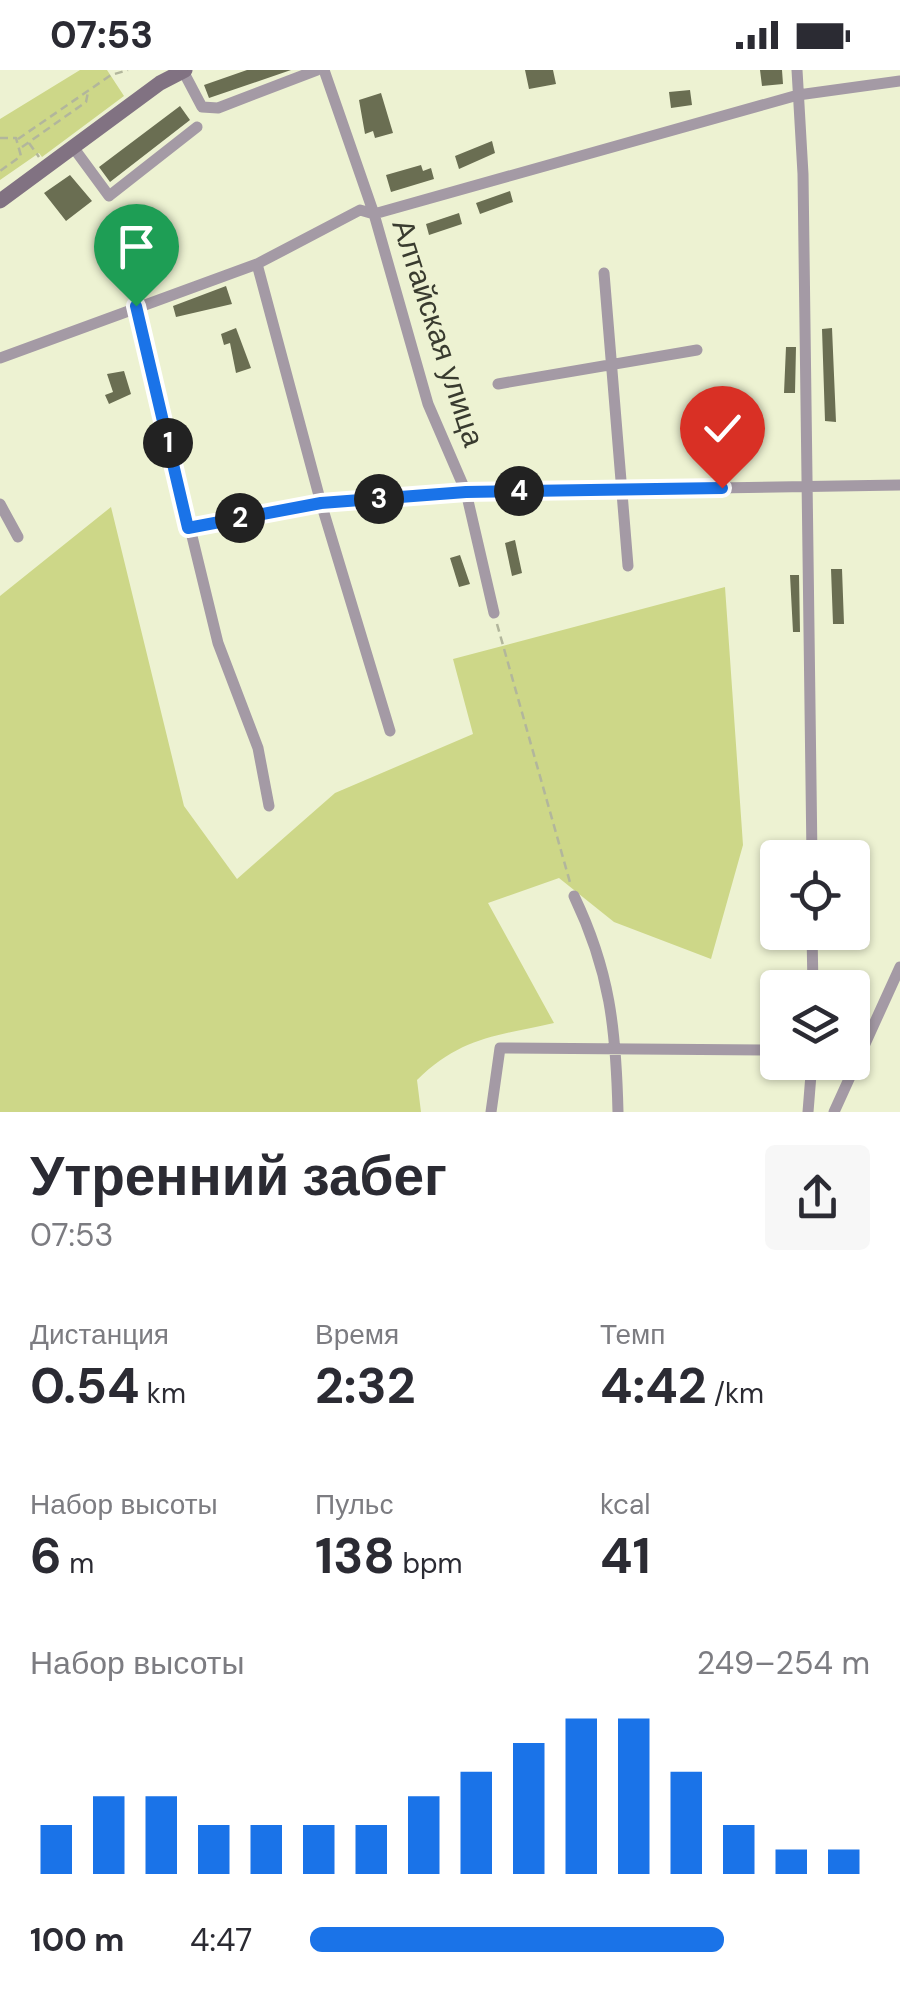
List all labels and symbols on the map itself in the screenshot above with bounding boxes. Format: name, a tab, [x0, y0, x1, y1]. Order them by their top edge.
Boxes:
pin	[94, 204, 179, 307]
street label: Алтайская улица	[383, 214, 494, 452]
pin	[680, 386, 765, 489]
pin: 1	[143, 418, 193, 468]
pin: 4	[494, 466, 544, 516]
pin: 3	[354, 474, 404, 524]
pin: 2	[215, 493, 265, 543]

